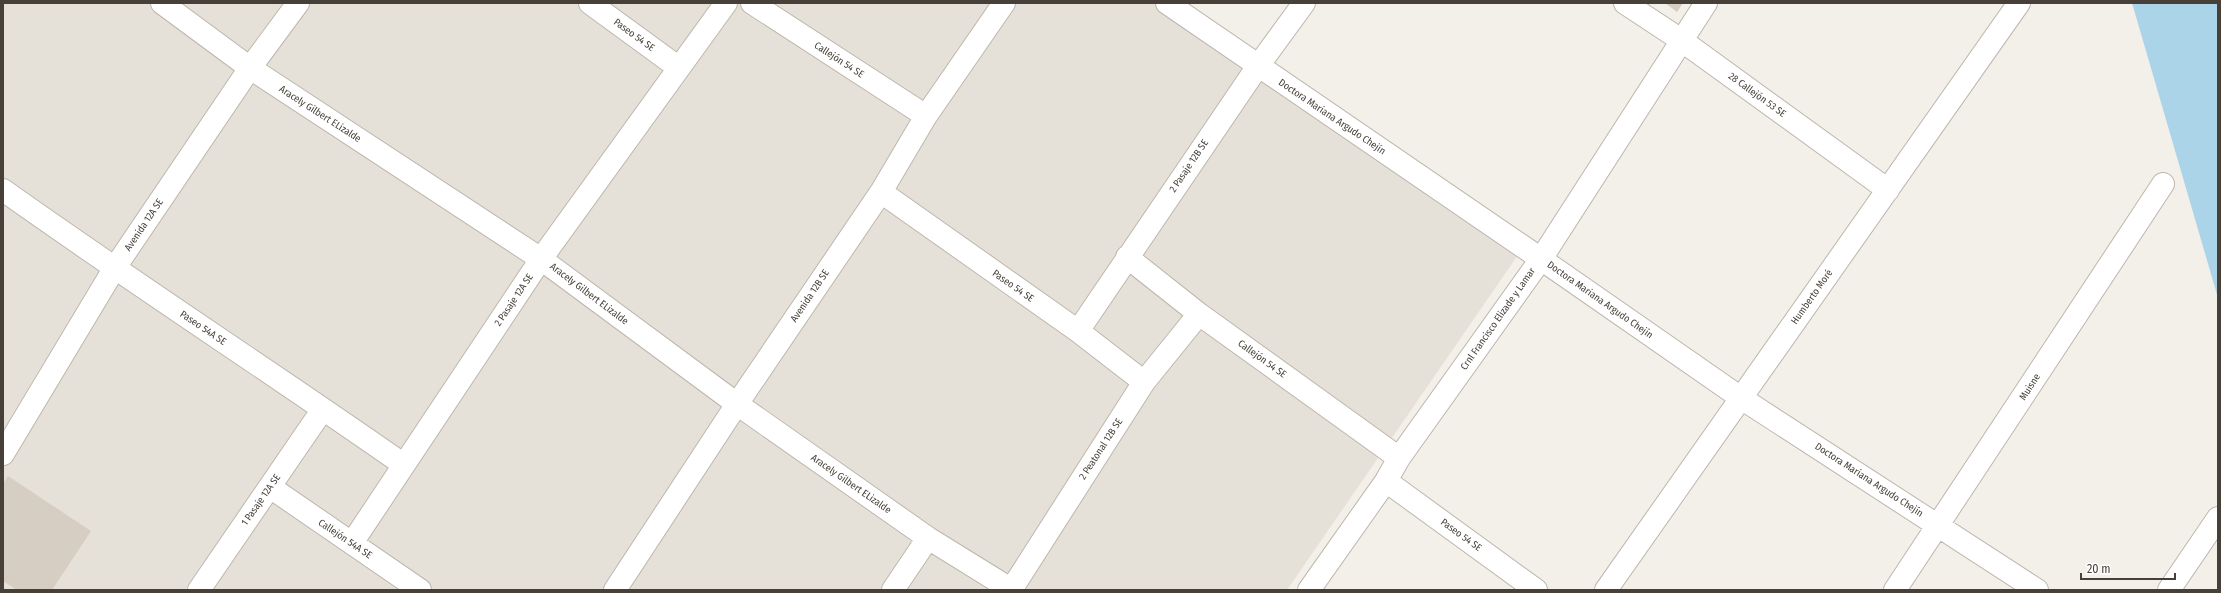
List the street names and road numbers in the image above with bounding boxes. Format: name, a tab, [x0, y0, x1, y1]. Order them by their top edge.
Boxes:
street label: Paseo 54 SE	[611, 16, 657, 54]
street label: Callejón 54 SE	[812, 40, 866, 81]
street label: 28 Callejón 53 SE	[1726, 70, 1788, 120]
street label: Doctora Mariana Argudo Chejín	[1276, 76, 1388, 157]
street label: Aracely Gilbert ELizalde	[277, 83, 363, 145]
street label: 2 Pasaje 12B SE	[1167, 137, 1211, 195]
street label: Avenida 12A SE	[122, 196, 166, 253]
street label: Doctora Mariana Argudo Chejín	[1545, 258, 1656, 341]
street label: Aracely Gilbert ELizalde	[547, 261, 631, 327]
street label: Crnl Francisco Elizade y Lamar	[1458, 265, 1538, 372]
street label: Avenida 12B SE	[788, 267, 832, 325]
street label: Paseo 54 SE	[990, 267, 1036, 305]
street label: Humberto Moré	[1789, 267, 1835, 327]
street label: 2 Pasaje 12A SE	[492, 271, 536, 329]
street label: Paseo 54A SE	[178, 308, 229, 348]
street label: Callejón 54 SE	[1236, 337, 1289, 381]
street label: Muisne	[2017, 371, 2043, 403]
street label: 2 Peatonal 12B SE	[1077, 416, 1125, 482]
street label: Doctora Mariana Argudo Chejín	[1813, 440, 1926, 520]
street label: Aracely Gilbert ELizalde	[809, 452, 893, 516]
street label: 1 Pasaje 12A SE	[239, 472, 283, 528]
street label: Paseo 54 SE	[1438, 516, 1484, 554]
street label: Callejón 54A SE	[316, 517, 374, 561]

